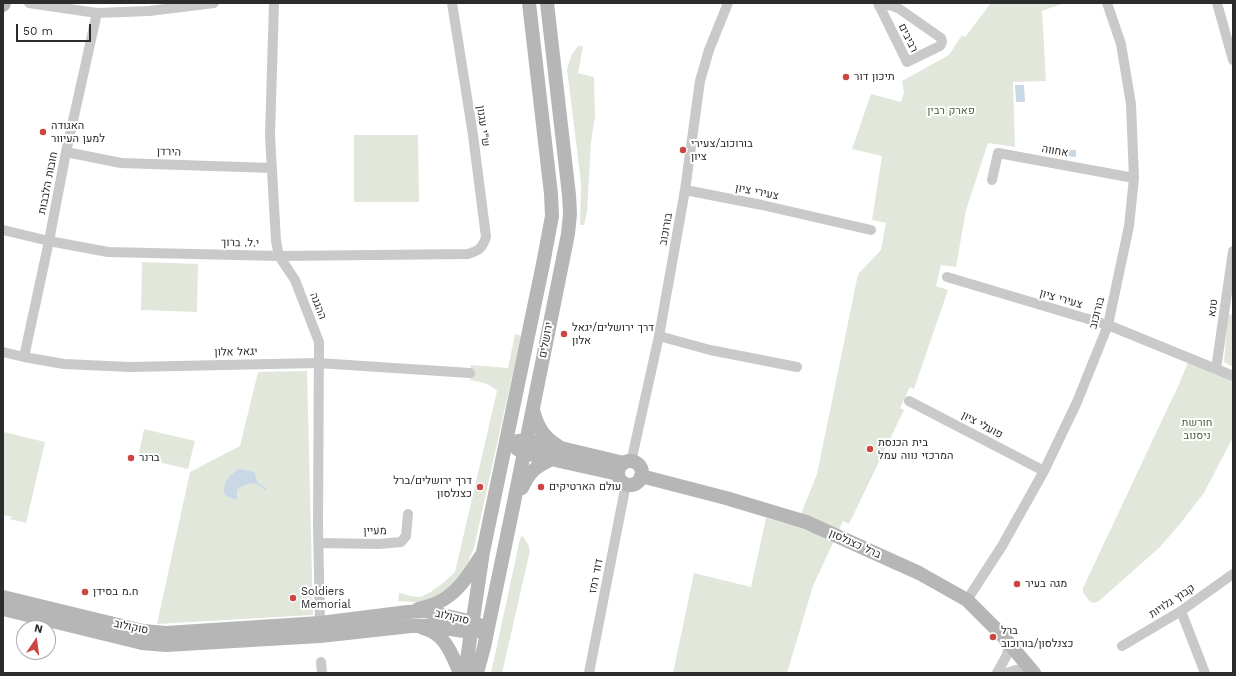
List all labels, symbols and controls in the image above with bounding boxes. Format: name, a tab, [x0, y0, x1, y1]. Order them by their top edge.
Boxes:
scale bar	[18, 16, 93, 42]
street label: רביבים	[895, 21, 921, 55]
text: 50 m	[23, 24, 53, 38]
place label: תיכון דור	[854, 70, 895, 84]
marker: תיכון דור	[841, 72, 851, 82]
park label: פארק רבין	[927, 104, 975, 118]
street label: ש"י עגנון	[474, 105, 492, 147]
place label: האגודה למען העיוור	[51, 119, 105, 145]
marker: האגודה למען העיוור	[38, 127, 48, 137]
place label: בורוכוב/צעירי ציון	[691, 137, 753, 163]
street label: אחווה	[1041, 142, 1069, 160]
street label: הירדן	[157, 145, 181, 159]
marker: בורוכוב/צעירי ציון	[678, 145, 688, 155]
street label: חובות הלבבות	[35, 151, 61, 215]
street label: צעירי ציון	[734, 181, 780, 203]
street label: בורוכוב	[657, 212, 675, 246]
street label: י.ל. ברוך	[221, 236, 259, 250]
street label: צעירי ציון	[1038, 287, 1084, 311]
street label: ההגנה	[307, 291, 329, 321]
street label: בורוכוב	[1086, 296, 1108, 330]
street label: טנא	[1205, 298, 1221, 318]
street label: ירושלים	[536, 321, 556, 359]
place label: דרך ירושלים/יגאל אלון	[572, 321, 654, 347]
marker: דרך ירושלים/יגאל אלון	[559, 329, 569, 339]
street label: יגאל אלון	[214, 345, 258, 359]
street label: פועלי ציון	[959, 409, 1005, 441]
park label: חורשת ניסנוב	[1182, 416, 1212, 442]
place label: בית הכנסת המרכזי נווה עמל	[878, 436, 953, 462]
marker: בית הכנסת המרכזי נווה עמל	[865, 444, 875, 454]
place label: ברנר	[139, 451, 160, 465]
marker: ברנר	[126, 453, 136, 463]
place label: דרך ירושלים/ברל כצנלסון	[393, 474, 472, 500]
place label: עולם הארטיקים	[549, 480, 621, 494]
marker: דרך ירושלים/ברל כצנלסון	[475, 482, 485, 492]
marker: עולם הארטיקים	[536, 482, 546, 492]
street label: מעיין	[363, 524, 387, 538]
street label: ברל כצנלסון	[827, 527, 883, 561]
street label: דוד רמז	[586, 558, 606, 594]
place label: מגה בעיר	[1025, 577, 1067, 591]
marker: מגה בעיר	[1012, 579, 1022, 589]
street label: קבוץ גלויות	[1147, 581, 1197, 621]
place label: ח.מ בסידן	[93, 585, 138, 599]
place label: Soldiers Memorial	[301, 585, 351, 611]
marker: ח.מ בסידן	[80, 587, 90, 597]
marker: Soldiers Memorial	[288, 593, 298, 603]
street label: סוקולוב	[433, 607, 471, 627]
street label: סוקולוב	[112, 617, 150, 637]
north arrow	[16, 620, 56, 660]
text: N	[33, 622, 44, 636]
place label: ברל כצנלסון/בורוכוב	[1001, 624, 1073, 650]
marker: ברל כצנלסון/בורוכוב	[988, 632, 998, 642]

